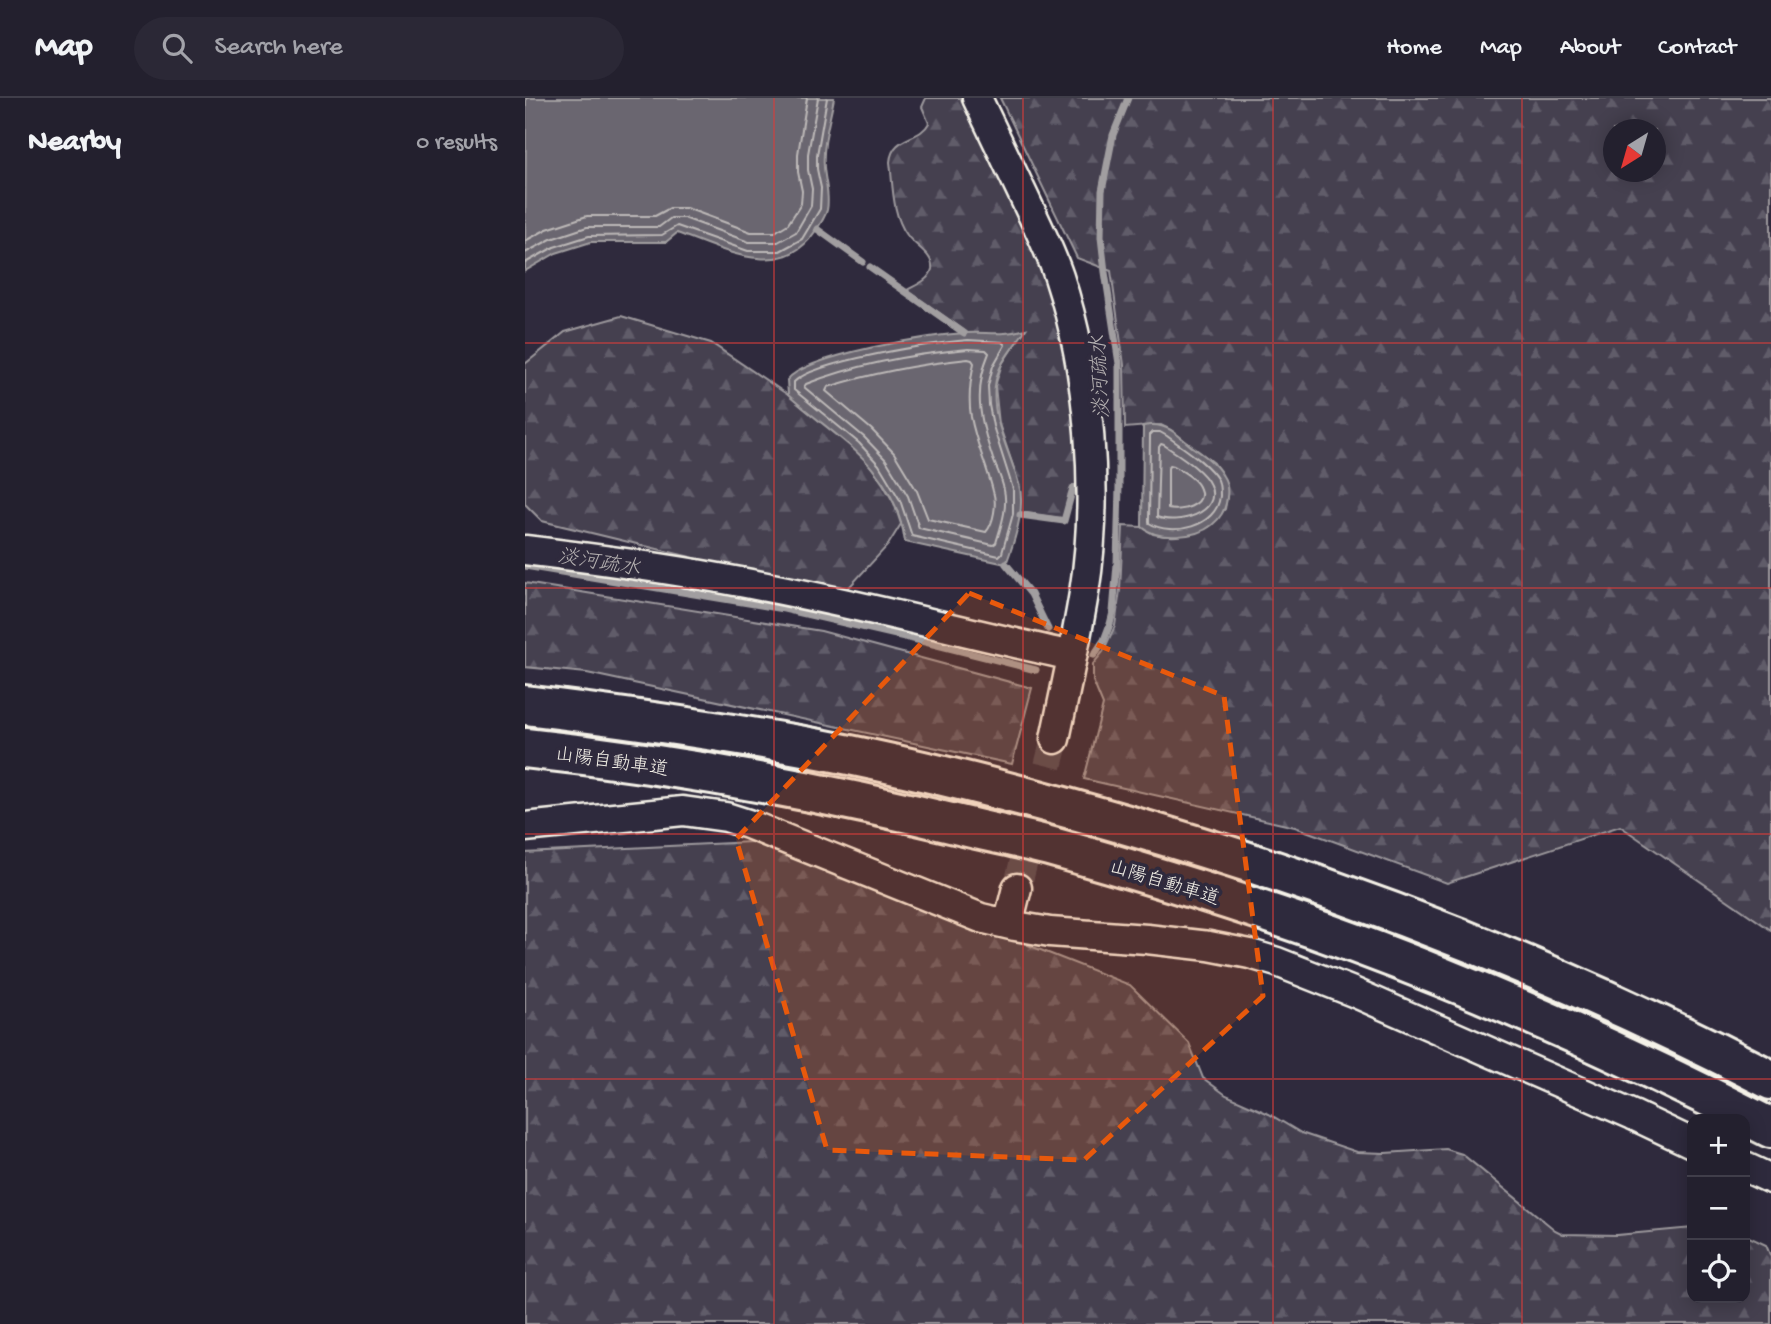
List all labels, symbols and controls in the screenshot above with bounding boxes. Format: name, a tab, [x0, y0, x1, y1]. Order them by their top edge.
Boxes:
search box	[134, 17, 624, 80]
text: Map	[35, 29, 92, 67]
icon: search	[158, 29, 196, 67]
text: Search here	[214, 33, 343, 64]
text: Home	[1386, 34, 1442, 63]
text: Map	[1480, 34, 1522, 63]
text: About	[1560, 34, 1620, 63]
text: Contact	[1658, 34, 1736, 63]
north arrow	[1603, 119, 1666, 182]
text: Nearby	[28, 126, 121, 161]
text: 0 results	[416, 130, 497, 157]
water label: 淡河疏水	[1087, 334, 1117, 419]
water label: 淡河疏水	[555, 545, 642, 583]
street label: 山陽自動車道	[553, 743, 670, 783]
street label: 山陽自動車道	[1106, 856, 1222, 912]
map controls	[1687, 1114, 1750, 1303]
button: +	[1687, 1114, 1750, 1177]
button: −	[1687, 1177, 1750, 1240]
button: locate	[1687, 1240, 1750, 1303]

